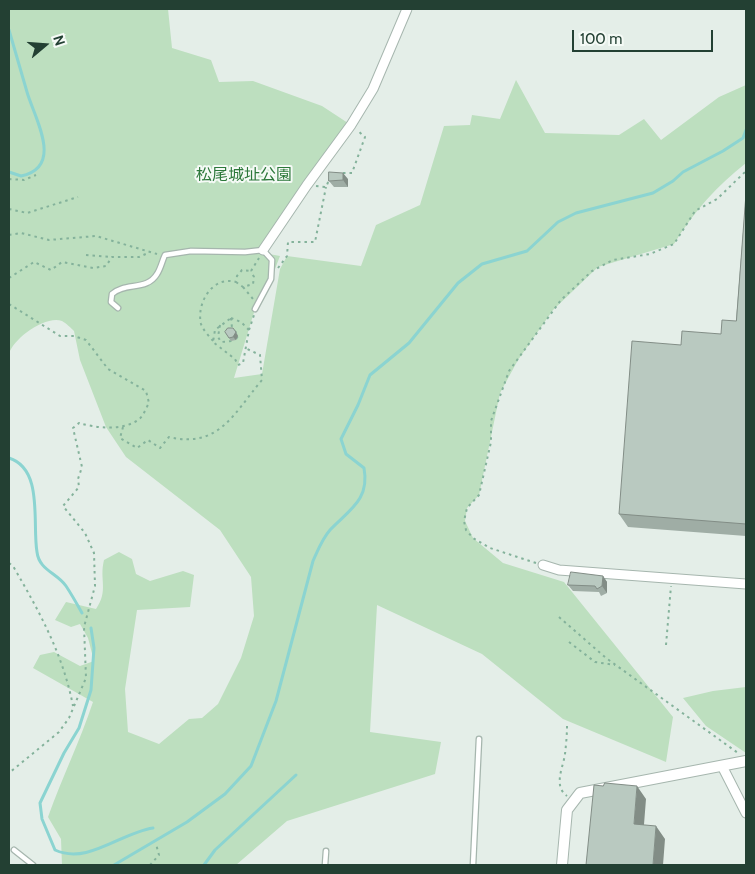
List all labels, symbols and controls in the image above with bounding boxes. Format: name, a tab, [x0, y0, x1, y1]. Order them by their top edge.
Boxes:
north arrow	[20, 20, 70, 70]
scale bar	[575, 20, 716, 52]
text: 100 m	[580, 30, 622, 48]
text: N	[49, 33, 69, 48]
park label: 松尾城址公園	[196, 165, 292, 185]

